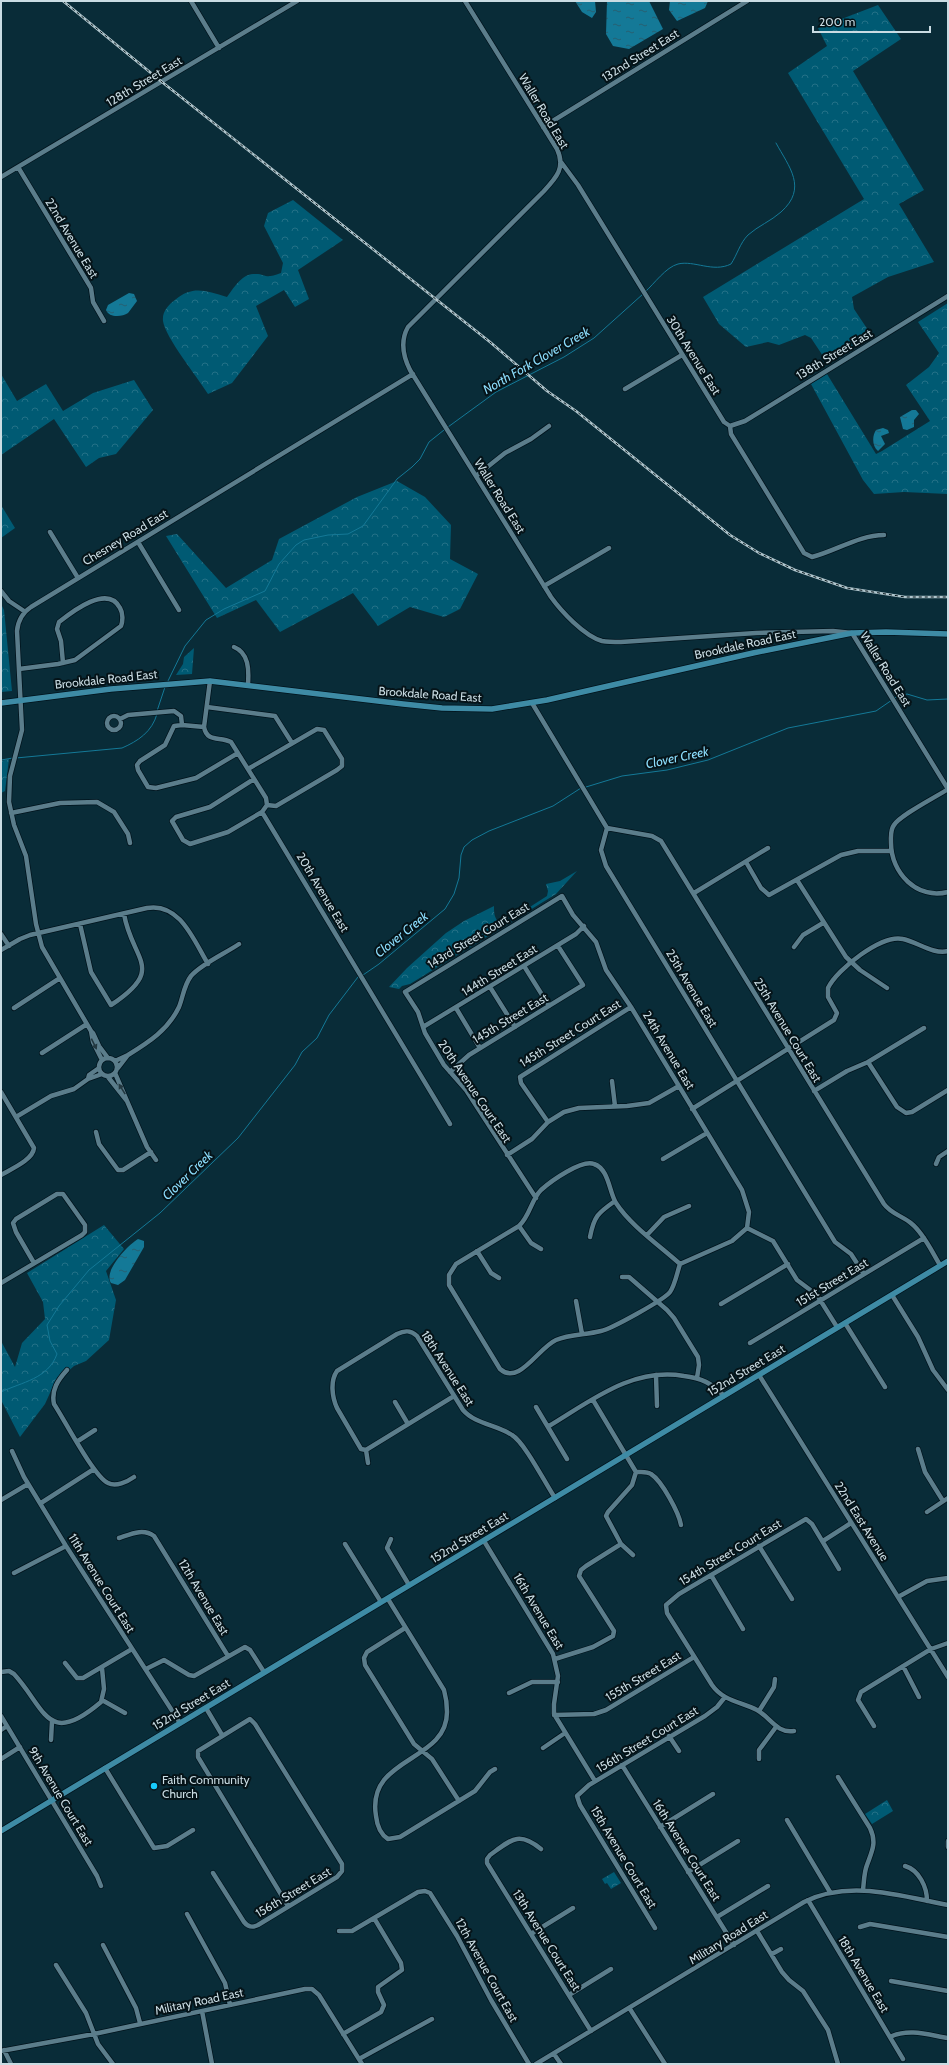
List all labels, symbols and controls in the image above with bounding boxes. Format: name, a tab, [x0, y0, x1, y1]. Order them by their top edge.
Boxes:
scale bar	[813, 8, 930, 34]
text: 200 m	[819, 14, 855, 29]
street label: 132nd Street East	[599, 25, 681, 85]
street label: 128th Street East	[103, 53, 185, 109]
street label: Waller Road East	[516, 71, 572, 151]
street label: 22nd Avenue East	[42, 195, 102, 281]
street label: 30th Avenue East	[664, 313, 724, 397]
water label: North Fork Clover Creek	[480, 323, 593, 397]
street label: 138th Street East	[793, 325, 875, 383]
street label: Waller Road East	[471, 456, 529, 536]
street label: Chesney Road East	[80, 506, 170, 568]
street label: Brookdale Road East	[693, 626, 797, 662]
street label: Waller Road East	[857, 629, 915, 709]
street label: Brookdale Road East	[54, 666, 158, 692]
street label: Brookdale Road East	[378, 683, 482, 705]
water label: Clover Creek	[644, 742, 710, 771]
street label: 20th Avenue East	[293, 850, 353, 934]
street label: 143rd Street Court East	[424, 899, 532, 971]
water label: Clover Creek	[371, 907, 431, 960]
street label: 144th Street East	[459, 941, 539, 999]
street label: 25th Avenue East	[663, 946, 721, 1030]
street label: 25th Avenue Court East	[751, 975, 825, 1085]
street label: 145th Street East	[469, 990, 551, 1046]
street label: 145th Street Court East	[517, 996, 623, 1070]
street label: 24th Avenue East	[640, 1008, 698, 1092]
street label: 20th Avenue Court East	[435, 1037, 515, 1145]
one-way arrow	[91, 1038, 97, 1050]
one-way arrow	[118, 1083, 125, 1094]
water label: Clover Creek	[158, 1147, 216, 1203]
street label: 151st Street East	[793, 1255, 871, 1309]
street label: 18th Avenue East	[418, 1328, 478, 1408]
street label: 152nd Street East	[705, 1341, 787, 1399]
street label: 22nd East Avenue	[832, 1479, 892, 1563]
street label: 152nd Street East	[428, 1508, 510, 1566]
street label: 154th Street Court East	[676, 1516, 784, 1588]
street label: 11th Avenue Court East	[65, 1531, 139, 1635]
street label: 12th Avenue East	[176, 1556, 232, 1638]
street label: 16th Avenue East	[510, 1570, 568, 1652]
street label: 155th Street East	[603, 1648, 683, 1704]
street label: 152nd Street East	[150, 1675, 232, 1733]
street label: 156th Street Court East	[593, 1703, 701, 1775]
street label: 9th Avenue Court East	[25, 1744, 97, 1848]
place label: Faith Community Church	[162, 1772, 250, 1801]
marker: Faith Community Church	[149, 1781, 159, 1791]
street label: 16th Avenue Court East	[650, 1797, 724, 1903]
street label: 15th Avenue Court East	[588, 1803, 660, 1911]
street label: 156th Street East	[253, 1864, 333, 1920]
street label: 13th Avenue Court East	[510, 1887, 584, 1993]
street label: Military Road East	[686, 1907, 770, 1967]
street label: 12th Avenue Court East	[452, 1916, 522, 2024]
street label: 18th Avenue East	[835, 1933, 893, 2015]
street label: Military Road East	[153, 1984, 245, 2018]

